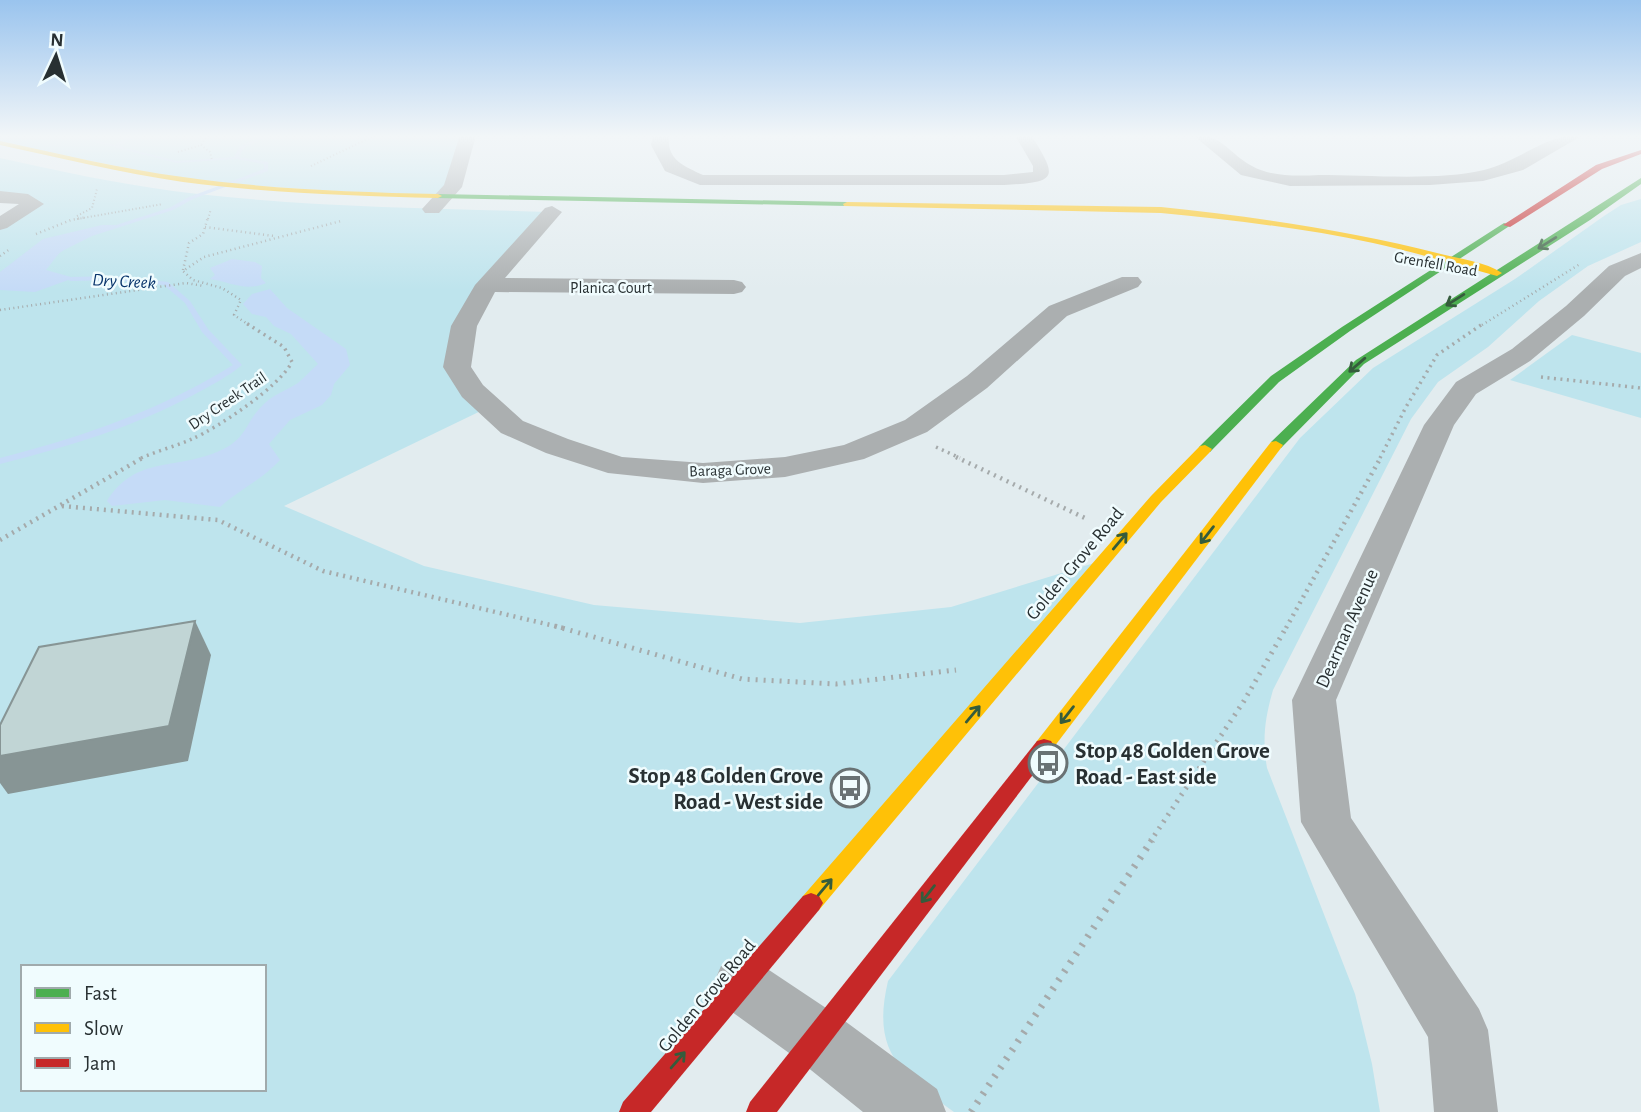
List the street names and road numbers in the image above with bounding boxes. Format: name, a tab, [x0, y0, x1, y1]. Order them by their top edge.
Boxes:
street label: Grenfell Road	[1393, 249, 1479, 279]
street label: Planica Court	[570, 280, 652, 296]
street label: Dry Creek Trail	[186, 369, 270, 433]
street label: Baraga Grove	[689, 461, 771, 479]
street label: Golden Grove Road	[1023, 504, 1128, 624]
street label: Dearman Avenue	[1313, 566, 1382, 691]
street label: Golden Grove Road	[655, 936, 760, 1056]

